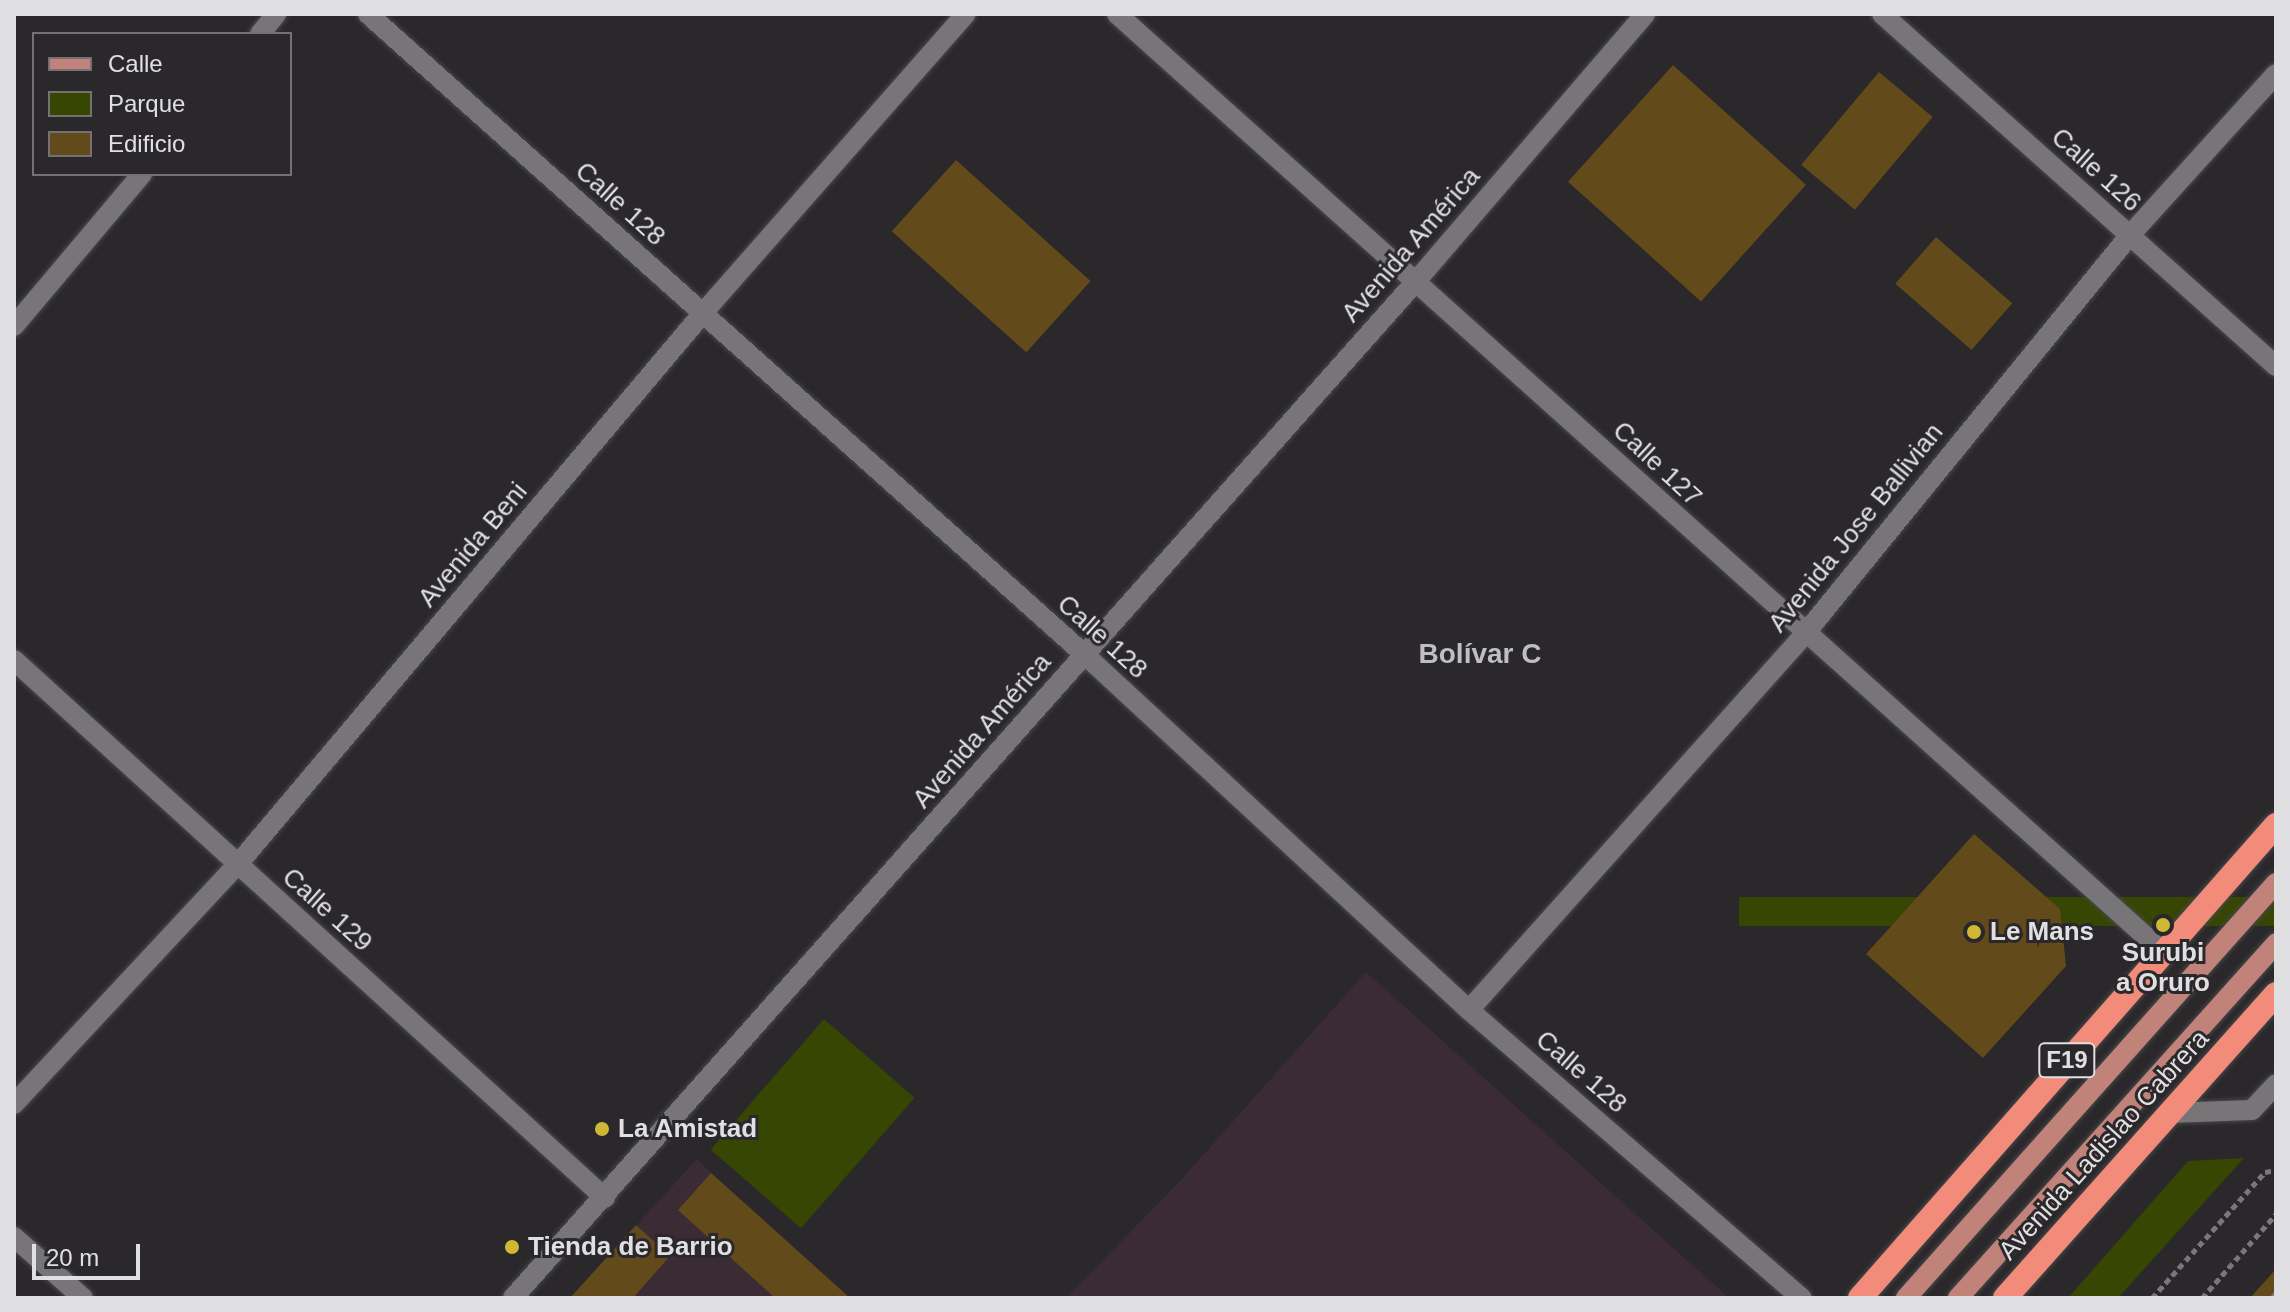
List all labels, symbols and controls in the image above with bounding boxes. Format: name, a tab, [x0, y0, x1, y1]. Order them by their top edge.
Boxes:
legend	[32, 32, 292, 176]
text: Calle	[108, 50, 163, 77]
text: Parque	[108, 90, 185, 117]
street label: Calle 126	[2045, 122, 2147, 218]
text: Edificio	[108, 130, 185, 157]
street label: Calle 128	[569, 156, 671, 252]
street label: Avenida América	[1335, 161, 1487, 329]
street label: Calle 127	[1606, 415, 1708, 513]
street label: Avenida Jose Ballivian	[1762, 417, 1950, 639]
street label: Avenida Beni	[412, 476, 534, 614]
street label: Calle 128	[1051, 589, 1153, 685]
district label: Bolívar C	[1419, 637, 1541, 671]
street label: Avenida América	[906, 647, 1058, 815]
street label: Calle 129	[276, 862, 378, 958]
place label: Le Mans	[1990, 916, 2094, 948]
marker: Surubi a Oruro	[2154, 916, 2172, 934]
marker: Le Mans	[1965, 923, 1983, 941]
place label: Surubi a Oruro	[2116, 937, 2210, 998]
street label: Calle 128	[1529, 1024, 1633, 1120]
street label: Avenida Ladislao Cabrera	[1992, 1024, 2216, 1266]
road number: F19	[2037, 1040, 2097, 1080]
place label: La Amistad	[618, 1113, 758, 1145]
marker: La Amistad	[593, 1120, 611, 1138]
scale bar	[36, 1228, 144, 1278]
place label: Tienda de Barrio	[528, 1231, 733, 1263]
marker: Tienda de Barrio	[503, 1238, 521, 1256]
text: 20 m	[46, 1244, 99, 1271]

